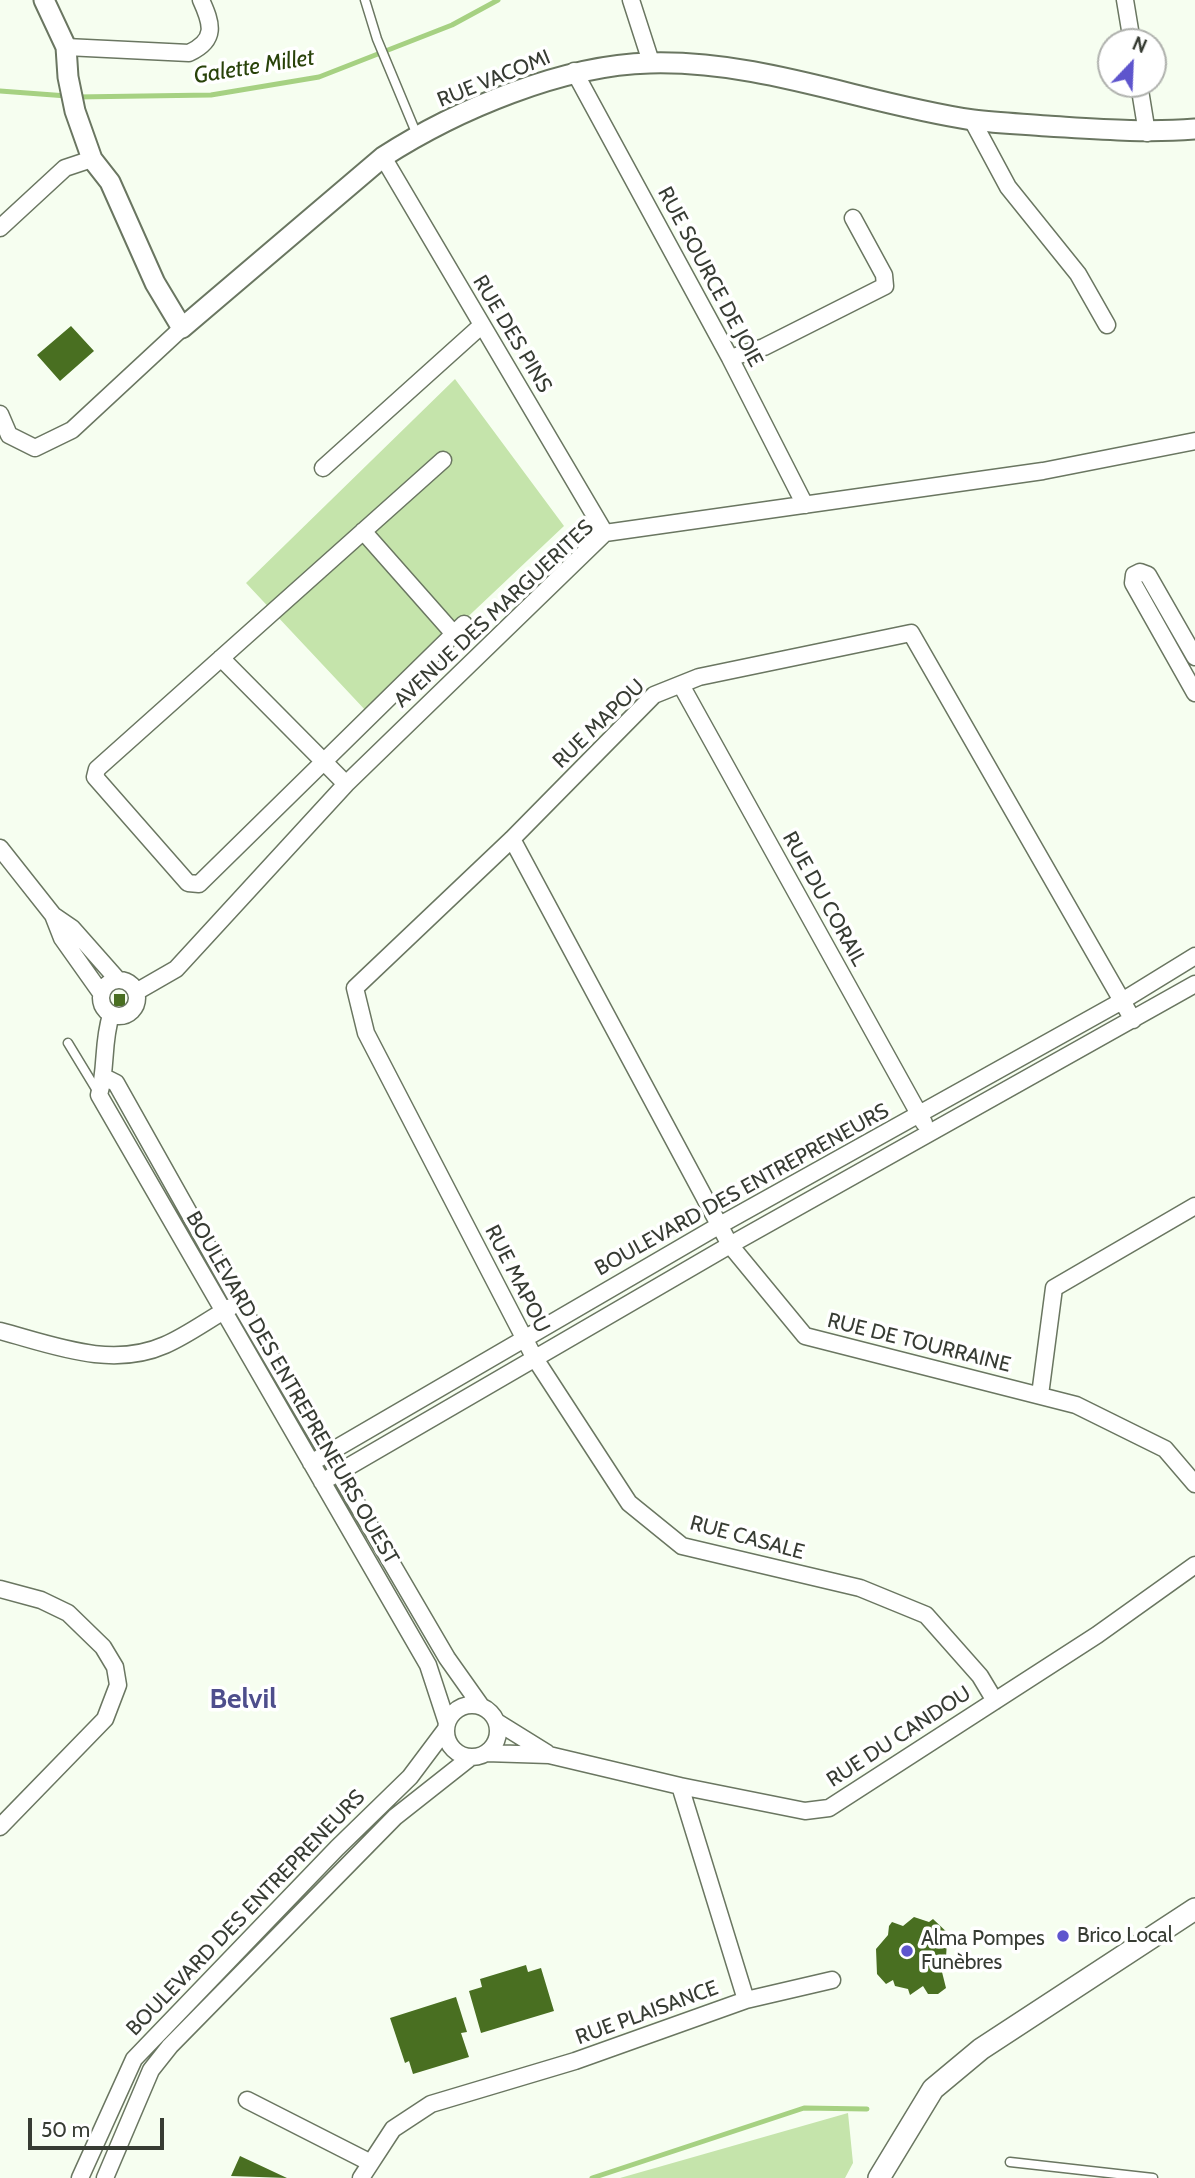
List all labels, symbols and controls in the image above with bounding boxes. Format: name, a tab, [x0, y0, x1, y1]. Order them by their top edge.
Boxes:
north arrow	[1097, 28, 1167, 98]
text: N	[1129, 32, 1150, 58]
water label: Galette Millet	[192, 44, 316, 90]
street label: RUE VACOMI	[434, 45, 554, 113]
street label: RUE SOURCE DE JOIE	[652, 183, 768, 371]
street label: RUE DES PINS	[467, 271, 557, 397]
street label: AVENUE DES MARGUERITES	[389, 515, 599, 713]
street label: RUE MAPOU	[548, 674, 650, 774]
street label: RUE DU CORAIL	[777, 827, 871, 971]
street label: BOULEVARD DES ENTREPRENEURS	[591, 1098, 893, 1282]
street label: BOULEVARD DES ENTREPRENEURS OUEST	[180, 1207, 404, 1569]
street label: RUE MAPOU	[479, 1221, 555, 1337]
street label: RUE DE TOURRAINE	[825, 1308, 1013, 1378]
street label: RUE CASALE	[687, 1511, 807, 1565]
street label: RUE DU CANDOU	[822, 1681, 976, 1793]
district label: Belvil	[209, 1683, 277, 1717]
street label: BOULEVARD DES ENTREPRENEURS	[122, 1785, 370, 2041]
place label: Brico Local	[1077, 1923, 1173, 1949]
place label: Alma Pompes Funèbres	[921, 1926, 1045, 1976]
marker: Brico Local	[1055, 1928, 1071, 1944]
marker: Alma Pompes Funèbres	[899, 1943, 915, 1959]
street label: RUE PLAISANCE	[572, 1976, 722, 2050]
scale bar	[32, 2104, 168, 2148]
text: 50 m	[41, 2117, 90, 2142]

